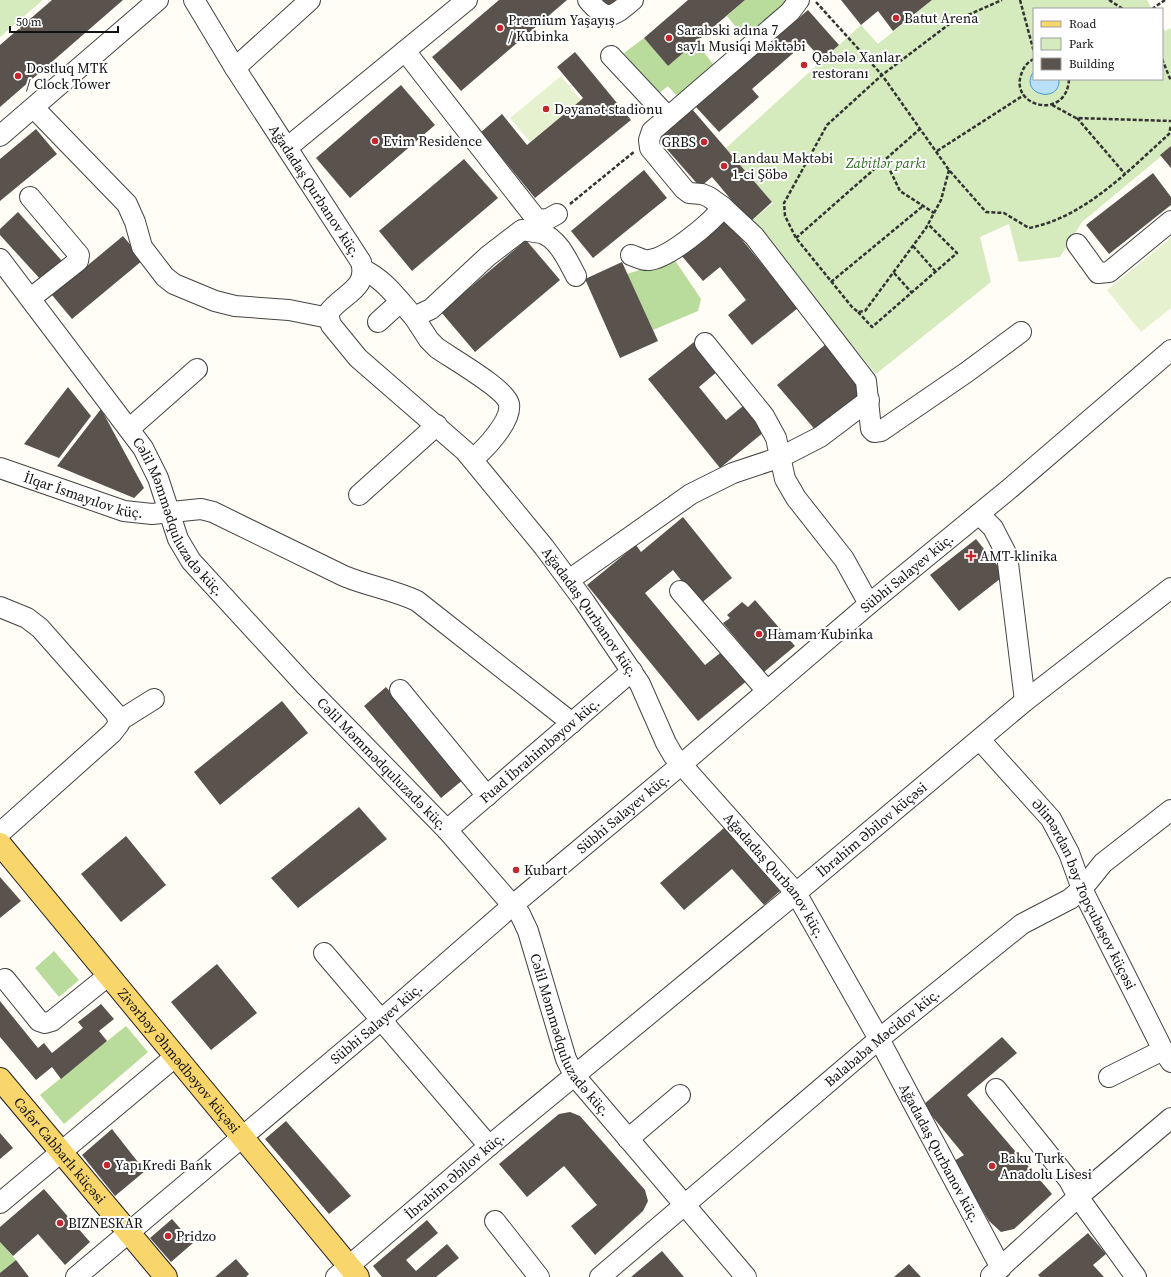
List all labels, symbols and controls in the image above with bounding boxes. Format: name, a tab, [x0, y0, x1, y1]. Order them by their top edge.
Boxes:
scale bar	[10, 8, 118, 34]
place label: Batut Arena	[904, 8, 979, 28]
legend	[1033, 8, 1163, 80]
place label: Premium Yaşayış / Kubinka	[508, 10, 615, 46]
marker: Batut Arena	[891, 13, 901, 23]
text: 50 m	[16, 14, 42, 30]
text: Road	[1069, 16, 1096, 32]
place label: Sarabski adına 7 saylı Musiqi Məktəbi	[677, 20, 806, 56]
marker: Premium Yaşayış / Kubinka	[495, 23, 505, 33]
marker: Sarabski adına 7 saylı Musiqi Məktəbi	[664, 33, 674, 43]
text: Park	[1069, 36, 1094, 52]
place label: Qəbələ Xanlar restoranı	[812, 47, 901, 83]
text: Building	[1069, 56, 1114, 72]
place label: Dostluq MTK / Clock Tower	[26, 58, 111, 94]
marker: Qəbələ Xanlar restoranı	[799, 60, 809, 70]
marker: Dostluq MTK / Clock Tower	[13, 71, 23, 81]
place label: Dəyanət stadionu	[554, 99, 663, 119]
marker: Dəyanət stadionu	[541, 104, 551, 114]
street label: Ağadadaş Qurbanov küç.	[264, 121, 365, 261]
place label: Evim Residence	[383, 131, 482, 151]
place label: GRBS	[662, 132, 696, 152]
marker: Evim Residence	[370, 136, 380, 146]
marker: GRBS	[699, 137, 709, 147]
place label: Landau Məktəbi 1-ci Şöbə	[732, 148, 833, 184]
park label: Zabitlər parkı	[845, 153, 927, 173]
marker: Landau Məktəbi 1-ci Şöbə	[719, 161, 729, 171]
street label: Cəlil Məmmədquluzadə küç.	[128, 433, 228, 600]
street label: İlqar İsmayılov küç.	[21, 467, 144, 523]
street label: Sübhi Salayev küç.	[856, 529, 958, 617]
street label: Ağadadaş Qurbanov küç.	[537, 543, 643, 681]
place label: AMT-klinika	[980, 546, 1058, 566]
marker: AMT-klinika	[965, 550, 977, 562]
place label: Hamam Kubinka	[767, 624, 874, 644]
marker: Hamam Kubinka	[754, 629, 764, 639]
street label: Cəlil Məmmədquluzadə küç.	[312, 693, 452, 835]
street label: Fuad İbrahimbəyov küç.	[475, 693, 604, 808]
street label: Sübhi Salayev küç.	[572, 769, 674, 858]
street label: İbrahim Əbilov küçəsi	[812, 777, 931, 882]
street label: Əlimərdan bəy Topçubaşov küçəsi	[1027, 794, 1141, 993]
street label: Ağadadaş Qurbanov küç.	[719, 808, 830, 942]
place label: Kubart	[524, 860, 568, 880]
marker: Kubart	[511, 865, 521, 875]
street label: Cəlil Məmmədquluzadə küç.	[525, 951, 615, 1121]
street label: Sübhi Salayev küç.	[326, 978, 427, 1069]
street label: Zivərbəy Əhmədbəyov küçəsi	[113, 984, 245, 1137]
street label: Balababa Məcidov küç.	[820, 984, 944, 1091]
street label: Ağadadaş Qurbanov küç.	[894, 1080, 985, 1226]
street label: Cəfər Cabbarlı küçəsi	[9, 1093, 110, 1208]
street label: İbrahim Əbilov küç.	[400, 1127, 509, 1224]
place label: Baku Turk Anadolu Lisesi	[1000, 1148, 1092, 1184]
place label: YapıKredi Bank	[115, 1155, 212, 1175]
marker: YapıKredi Bank	[102, 1160, 112, 1170]
marker: Baku Turk Anadolu Lisesi	[987, 1161, 997, 1171]
place label: BIZNESKAR	[68, 1213, 143, 1233]
marker: BIZNESKAR	[55, 1218, 65, 1228]
place label: Pridzo	[176, 1226, 217, 1246]
marker: Pridzo	[163, 1231, 173, 1241]

